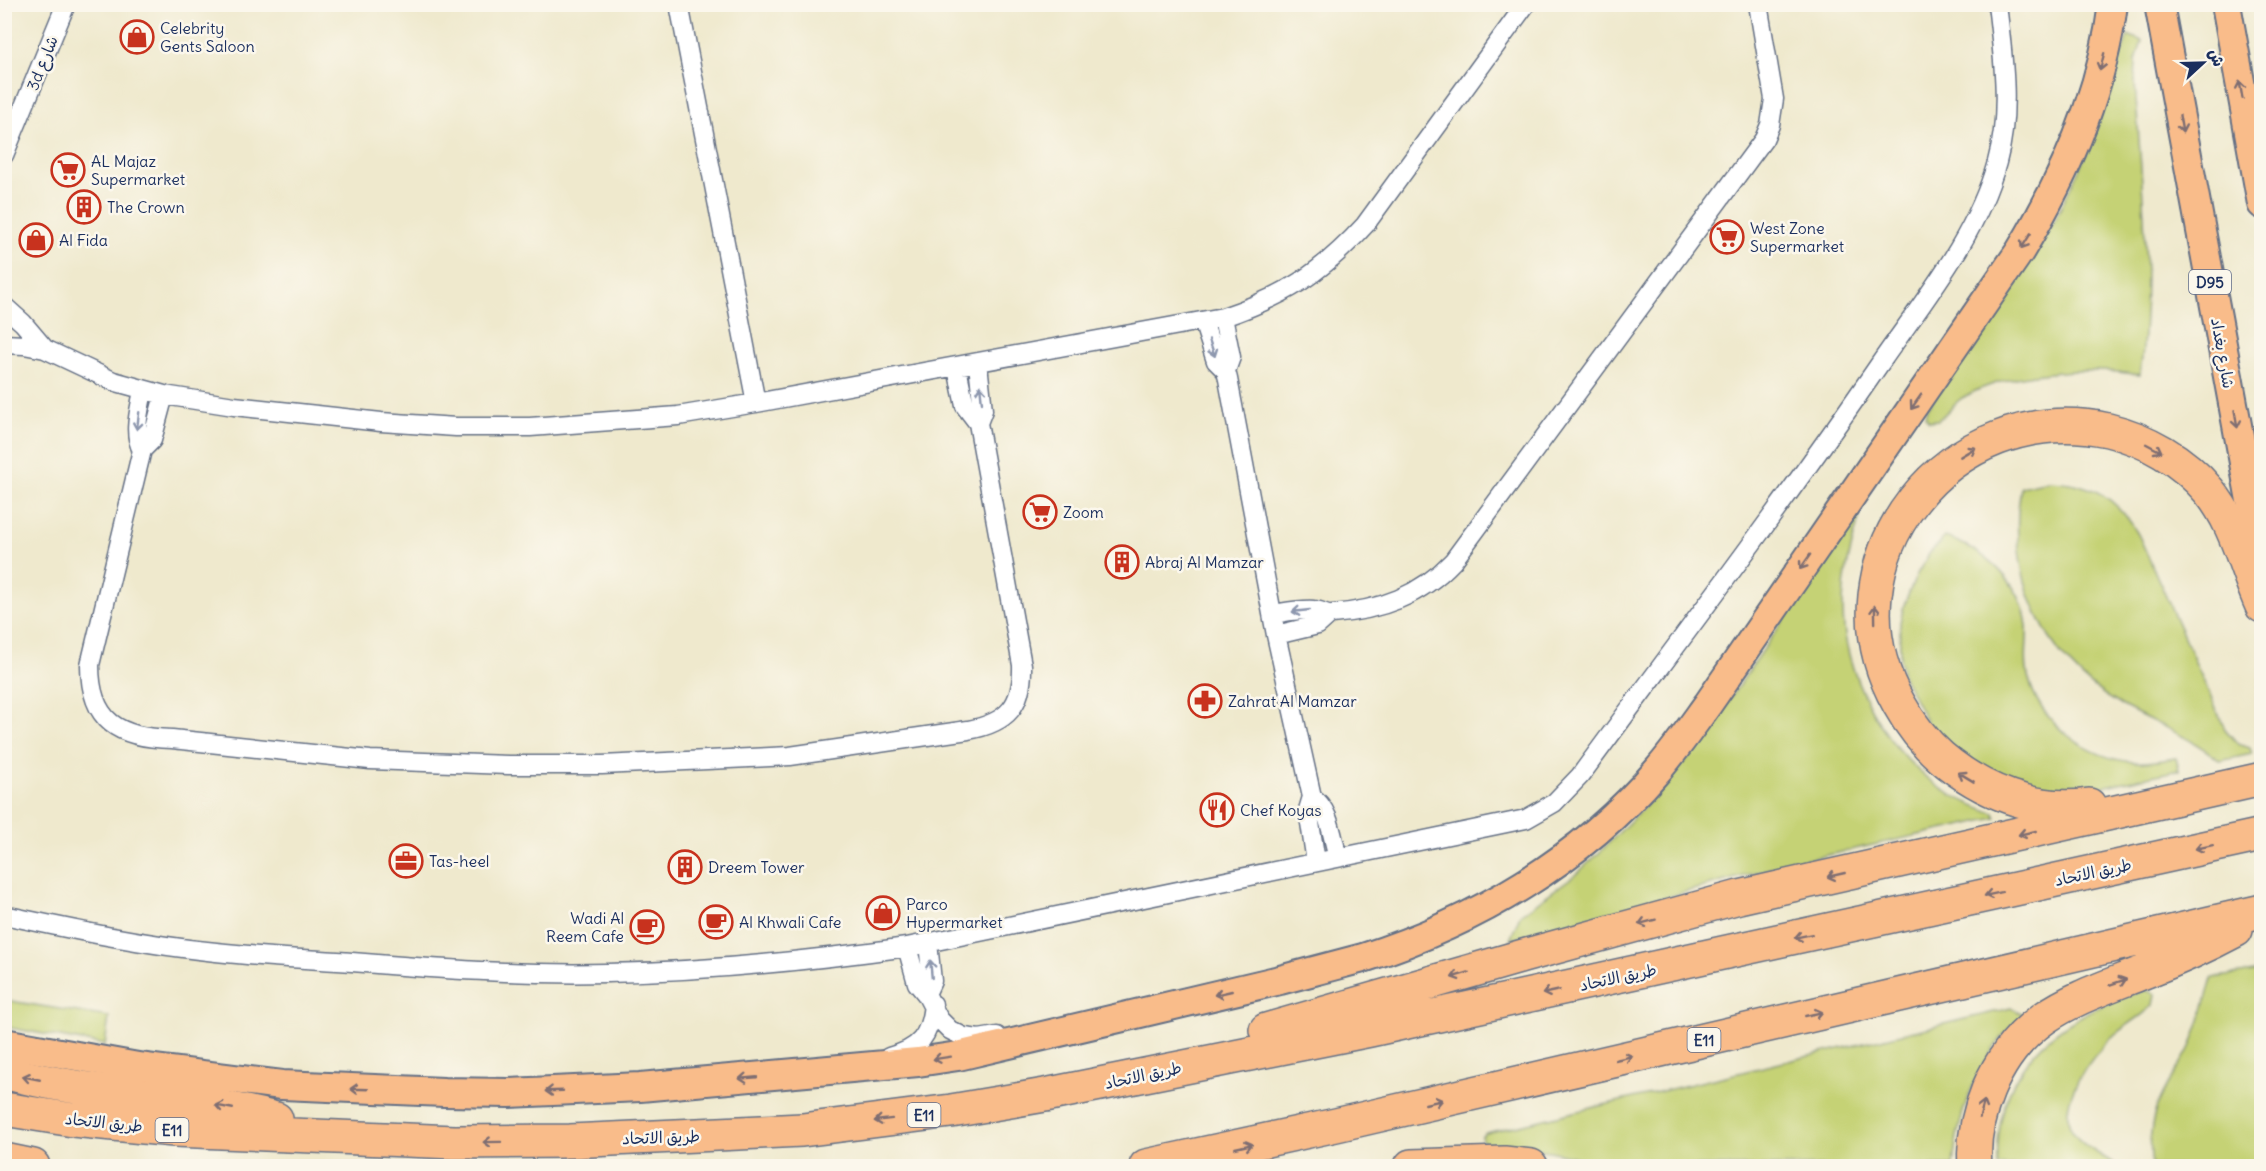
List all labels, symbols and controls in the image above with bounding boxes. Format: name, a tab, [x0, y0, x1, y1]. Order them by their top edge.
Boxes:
place label: Celebrity Gents Saloon	[160, 18, 255, 56]
shop icon: Celebrity Gents Saloon	[119, 19, 155, 55]
street label: 3d شارع	[22, 33, 64, 94]
north arrow	[2173, 33, 2233, 93]
text: ش	[2204, 45, 2229, 69]
one-way arrow	[2096, 52, 2107, 71]
one-way arrow	[2235, 80, 2246, 100]
one-way arrow	[2176, 114, 2187, 133]
place label: AL Majaz Supermarket	[91, 151, 186, 189]
supermarket icon: AL Majaz Supermarket	[50, 152, 86, 188]
building icon: The Crown	[66, 189, 102, 225]
place label: The Crown	[107, 197, 185, 217]
place label: West Zone Supermarket	[1750, 218, 1845, 256]
supermarket icon: West Zone Supermarket	[1709, 219, 1745, 255]
shop icon: Al Fida	[18, 222, 54, 258]
place label: Al Fida	[59, 230, 108, 250]
one-way arrow	[2019, 232, 2032, 249]
road number: D95	[2189, 270, 2231, 294]
street label: شارع بغداد	[2205, 316, 2239, 390]
one-way arrow	[1207, 338, 1218, 357]
one-way arrow	[976, 384, 987, 404]
one-way arrow	[1910, 393, 1922, 409]
one-way arrow	[2230, 409, 2241, 428]
one-way arrow	[133, 410, 144, 430]
one-way arrow	[2145, 442, 2163, 454]
one-way arrow	[1959, 445, 1976, 457]
supermarket icon: Zoom	[1022, 494, 1058, 530]
place label: Zoom	[1063, 502, 1104, 522]
building icon: Abraj Al Mamzar	[1104, 544, 1140, 580]
place label: Abraj Al Mamzar	[1145, 552, 1264, 572]
one-way arrow	[1799, 554, 1811, 570]
one-way arrow	[1869, 604, 1881, 624]
one-way arrow	[1292, 606, 1311, 617]
pharmacy icon: Zahrat Al Mamzar	[1187, 683, 1223, 719]
place label: Zahrat Al Mamzar	[1228, 691, 1357, 711]
one-way arrow	[1958, 770, 1975, 782]
restaurant icon: Chef Koyas	[1199, 792, 1235, 828]
place label: Chef Koyas	[1240, 800, 1322, 820]
one-way arrow	[2017, 827, 2036, 839]
one-way arrow	[2195, 842, 2215, 853]
office icon: Tas-heel	[388, 843, 424, 879]
building icon: Dreem Tower	[667, 849, 703, 885]
place label: Tas-heel	[429, 851, 489, 871]
street label: طريق الاتحاد	[2053, 854, 2133, 890]
place label: Dreem Tower	[708, 857, 805, 877]
one-way arrow	[1827, 870, 1847, 881]
one-way arrow	[1984, 889, 2004, 900]
place label: Parco Hypermarket	[906, 894, 1003, 932]
shop icon: Parco Hypermarket	[865, 895, 901, 931]
cafe icon: Al Khwali Cafe	[698, 904, 734, 940]
place label: Wadi Al Reem Cafe	[546, 908, 624, 946]
cafe icon: Wadi Al Reem Cafe	[629, 909, 665, 945]
place label: Al Khwali Cafe	[739, 912, 841, 932]
one-way arrow	[1638, 917, 1657, 928]
one-way arrow	[1794, 931, 1813, 942]
one-way arrow	[925, 959, 936, 979]
street label: طريق الاتحاد	[1578, 959, 1658, 995]
one-way arrow	[1450, 970, 1469, 981]
one-way arrow	[2108, 975, 2127, 986]
one-way arrow	[1542, 986, 1561, 998]
one-way arrow	[1213, 988, 1232, 1000]
one-way arrow	[1804, 1008, 1823, 1020]
road number: E11	[1688, 1028, 1720, 1052]
one-way arrow	[1614, 1052, 1633, 1063]
one-way arrow	[933, 1053, 953, 1064]
street label: طريق الاتحاد	[1103, 1057, 1183, 1093]
one-way arrow	[22, 1072, 41, 1083]
one-way arrow	[739, 1073, 759, 1084]
one-way arrow	[349, 1084, 369, 1095]
one-way arrow	[544, 1086, 564, 1097]
one-way arrow	[1424, 1095, 1443, 1107]
one-way arrow	[1977, 1100, 1988, 1119]
one-way arrow	[214, 1101, 234, 1112]
road number: E11	[908, 1103, 940, 1127]
street label: طريق الاتحاد	[64, 1108, 144, 1136]
one-way arrow	[874, 1114, 894, 1125]
road number: E11	[156, 1118, 188, 1142]
street label: طريق الاتحاد	[622, 1126, 700, 1148]
one-way arrow	[483, 1136, 503, 1147]
one-way arrow	[1234, 1139, 1253, 1151]

